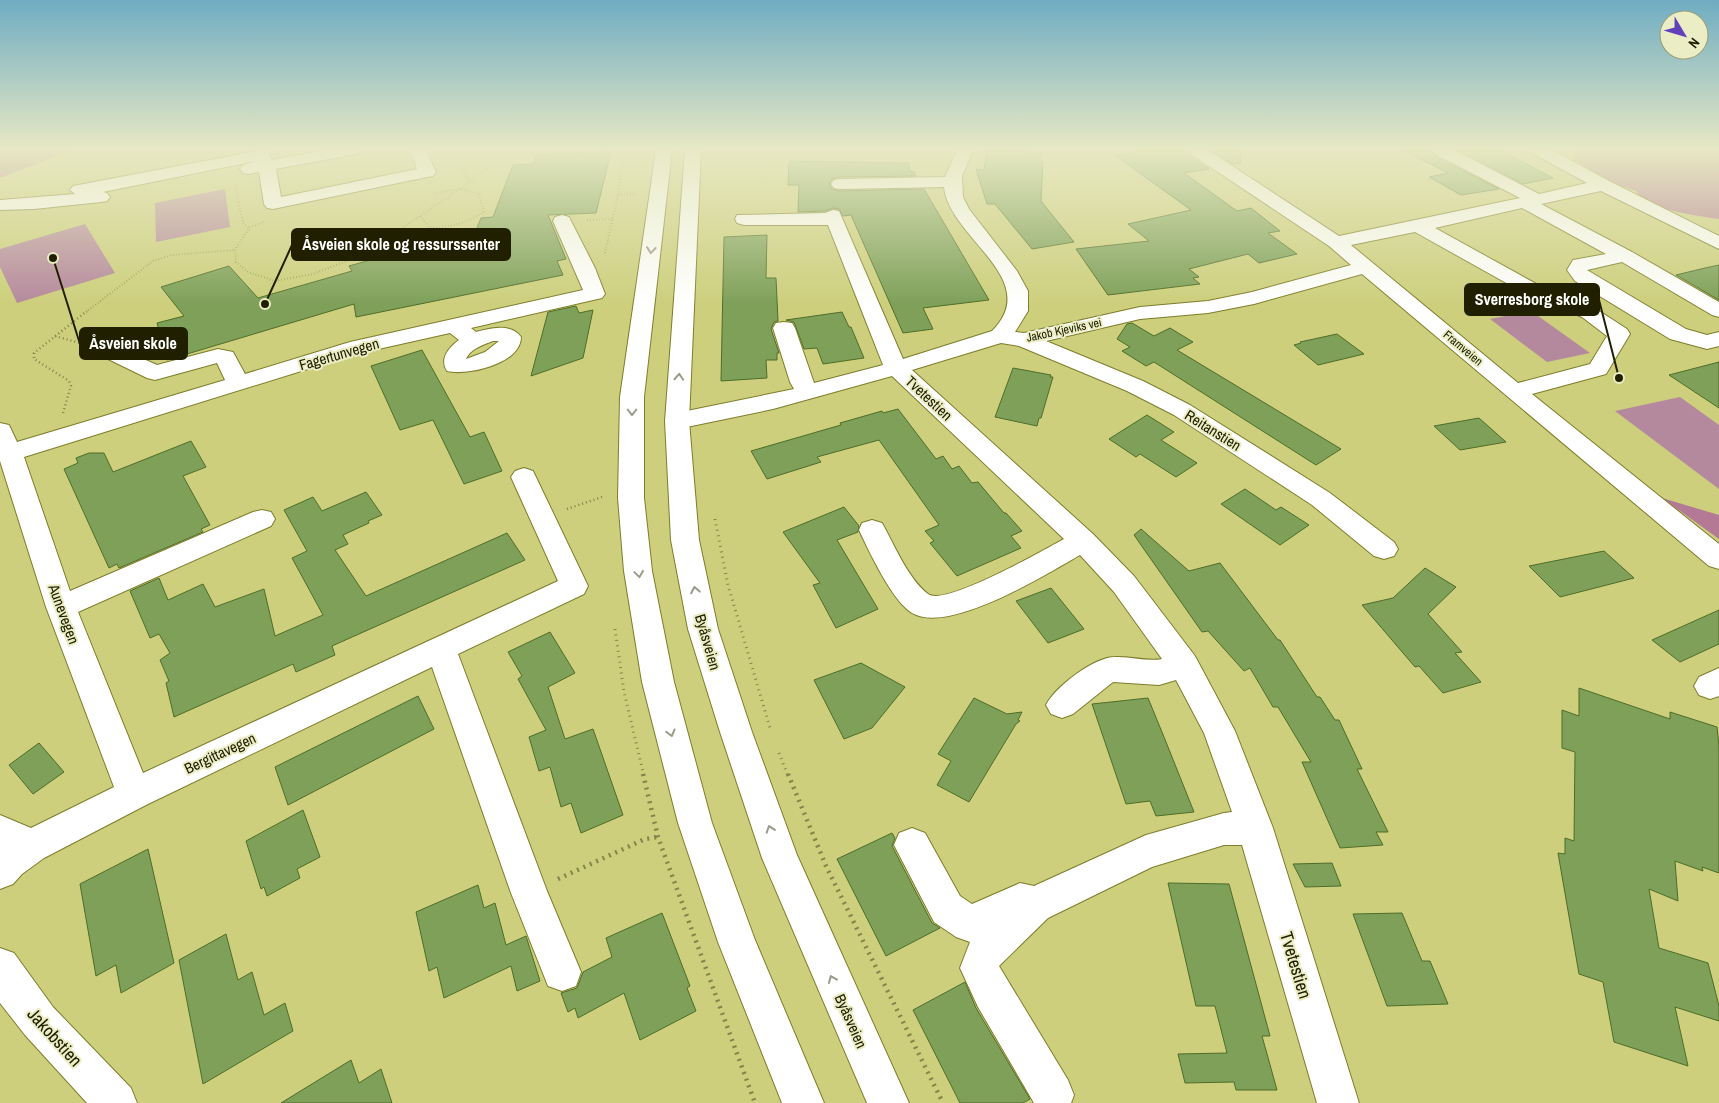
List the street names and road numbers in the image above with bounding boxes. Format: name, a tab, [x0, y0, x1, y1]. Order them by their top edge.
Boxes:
street label: Jakob Kjeviks vei	[1025, 314, 1103, 346]
street label: Framveien	[1440, 327, 1486, 369]
street label: Fagertunvegen	[297, 333, 381, 375]
street label: Tvetestien	[901, 371, 957, 425]
street label: Reitanstien	[1181, 404, 1245, 456]
street label: Aunevegen	[43, 580, 85, 647]
street label: Byåsveien	[690, 611, 726, 673]
street label: Bergittavegen	[181, 727, 259, 779]
street label: Tvetestien	[1274, 928, 1318, 1002]
street label: Byåsveien	[830, 990, 872, 1052]
street label: Jakobstien	[22, 1002, 88, 1072]

